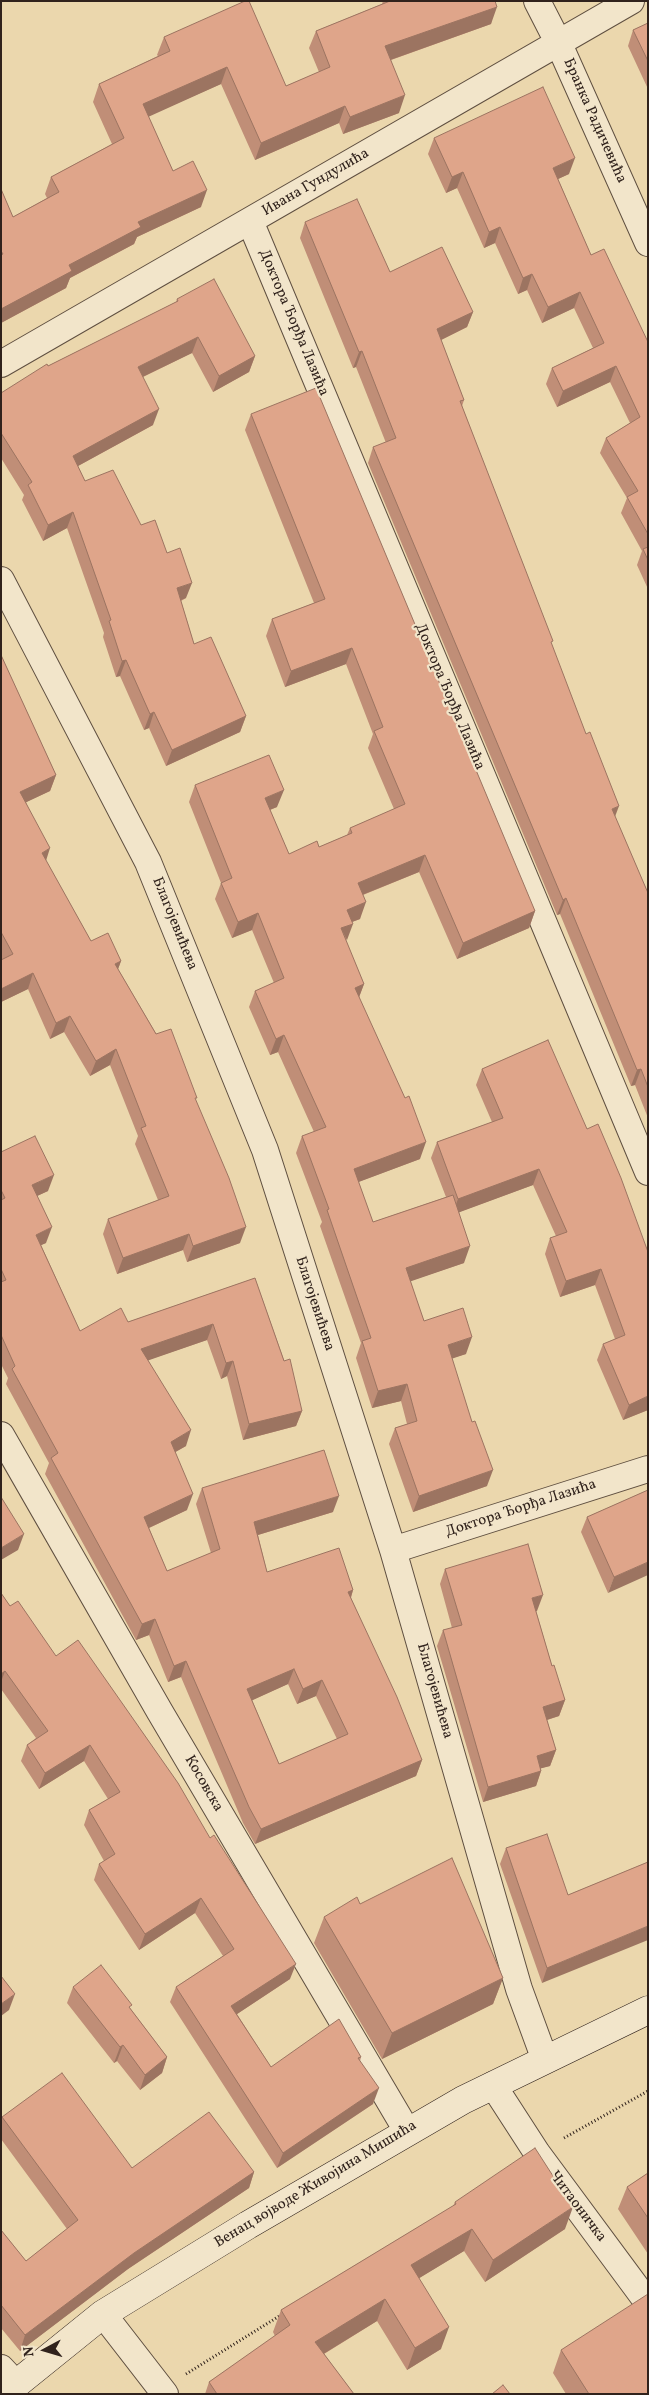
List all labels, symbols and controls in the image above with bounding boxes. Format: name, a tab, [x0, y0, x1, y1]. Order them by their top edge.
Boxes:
street label: Бранка Радичевића	[558, 56, 630, 186]
street label: Ивана Гундулића	[259, 145, 373, 221]
street label: Доктора Ђорђа Лазића	[254, 247, 332, 399]
street label: Доктора Ђорђа Лазића	[410, 621, 488, 773]
street label: Благојевићева	[147, 875, 201, 973]
street label: Благојевићева	[290, 1254, 338, 1354]
street label: Доктора Ђорђа Лазића	[443, 1476, 599, 1542]
street label: Благојевићева	[412, 1641, 456, 1741]
street label: Косовска	[180, 1753, 226, 1815]
street label: Венац војводе Живојина Мишића	[212, 2117, 420, 2253]
street label: Читаоничка	[544, 2168, 610, 2246]
north arrow	[20, 2325, 70, 2375]
text: N	[20, 2346, 40, 2358]

